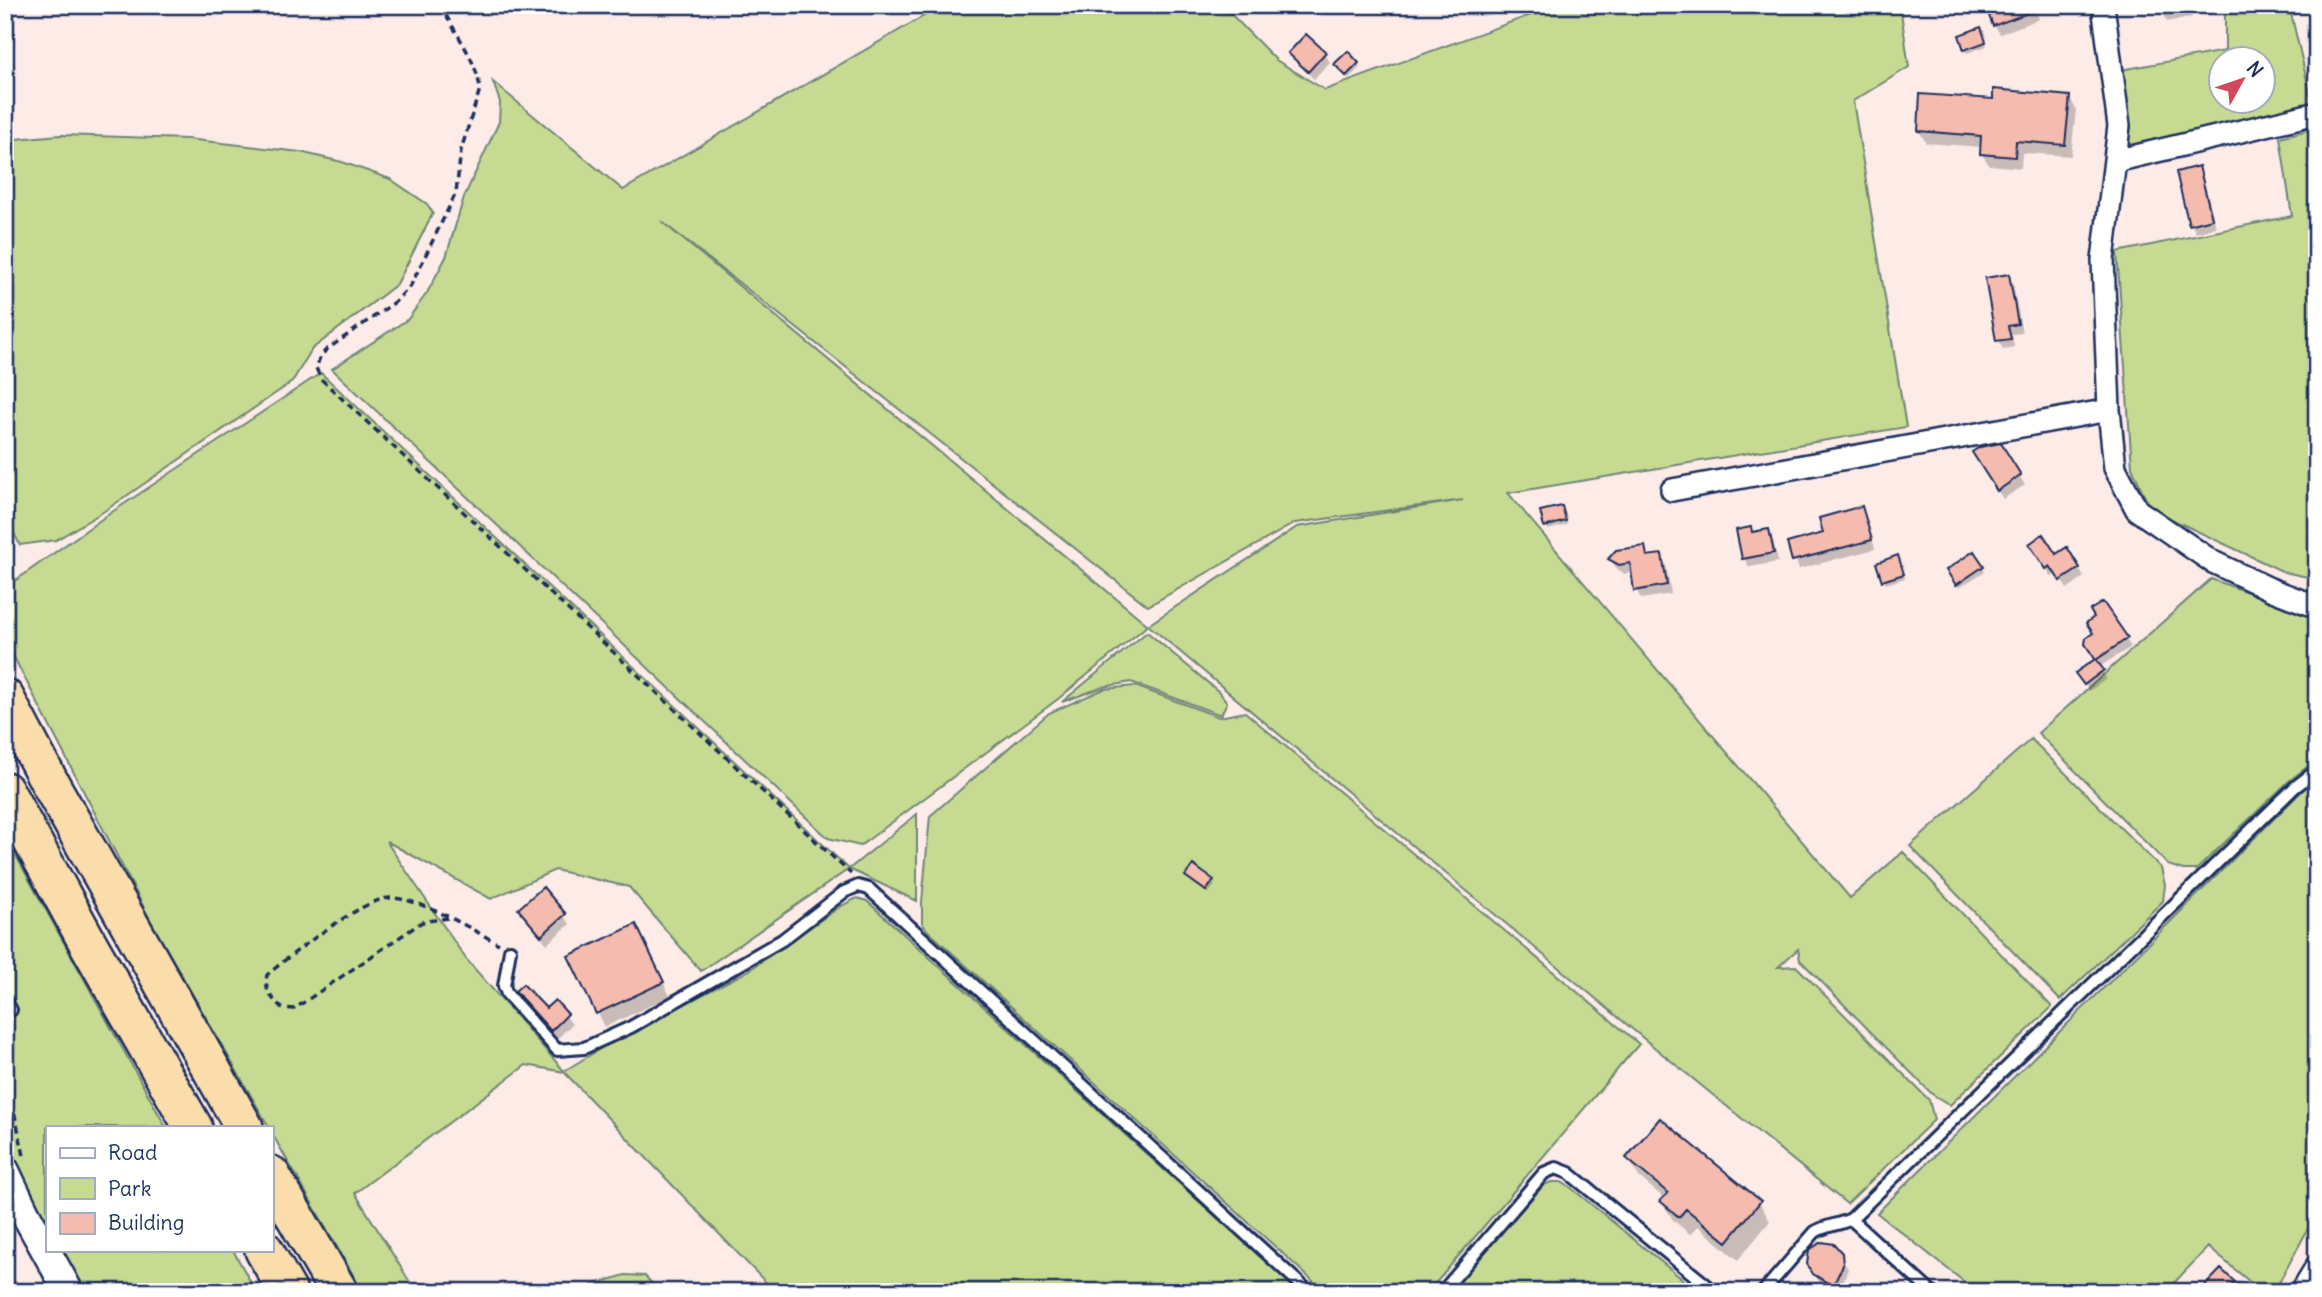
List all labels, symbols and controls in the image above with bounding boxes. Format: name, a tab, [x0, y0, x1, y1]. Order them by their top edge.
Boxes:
north arrow	[2206, 46, 2276, 116]
text: N	[2242, 56, 2268, 82]
legend	[46, 1126, 273, 1252]
text: Road	[108, 1139, 157, 1166]
text: Park	[108, 1175, 151, 1202]
text: Building	[108, 1209, 184, 1236]

